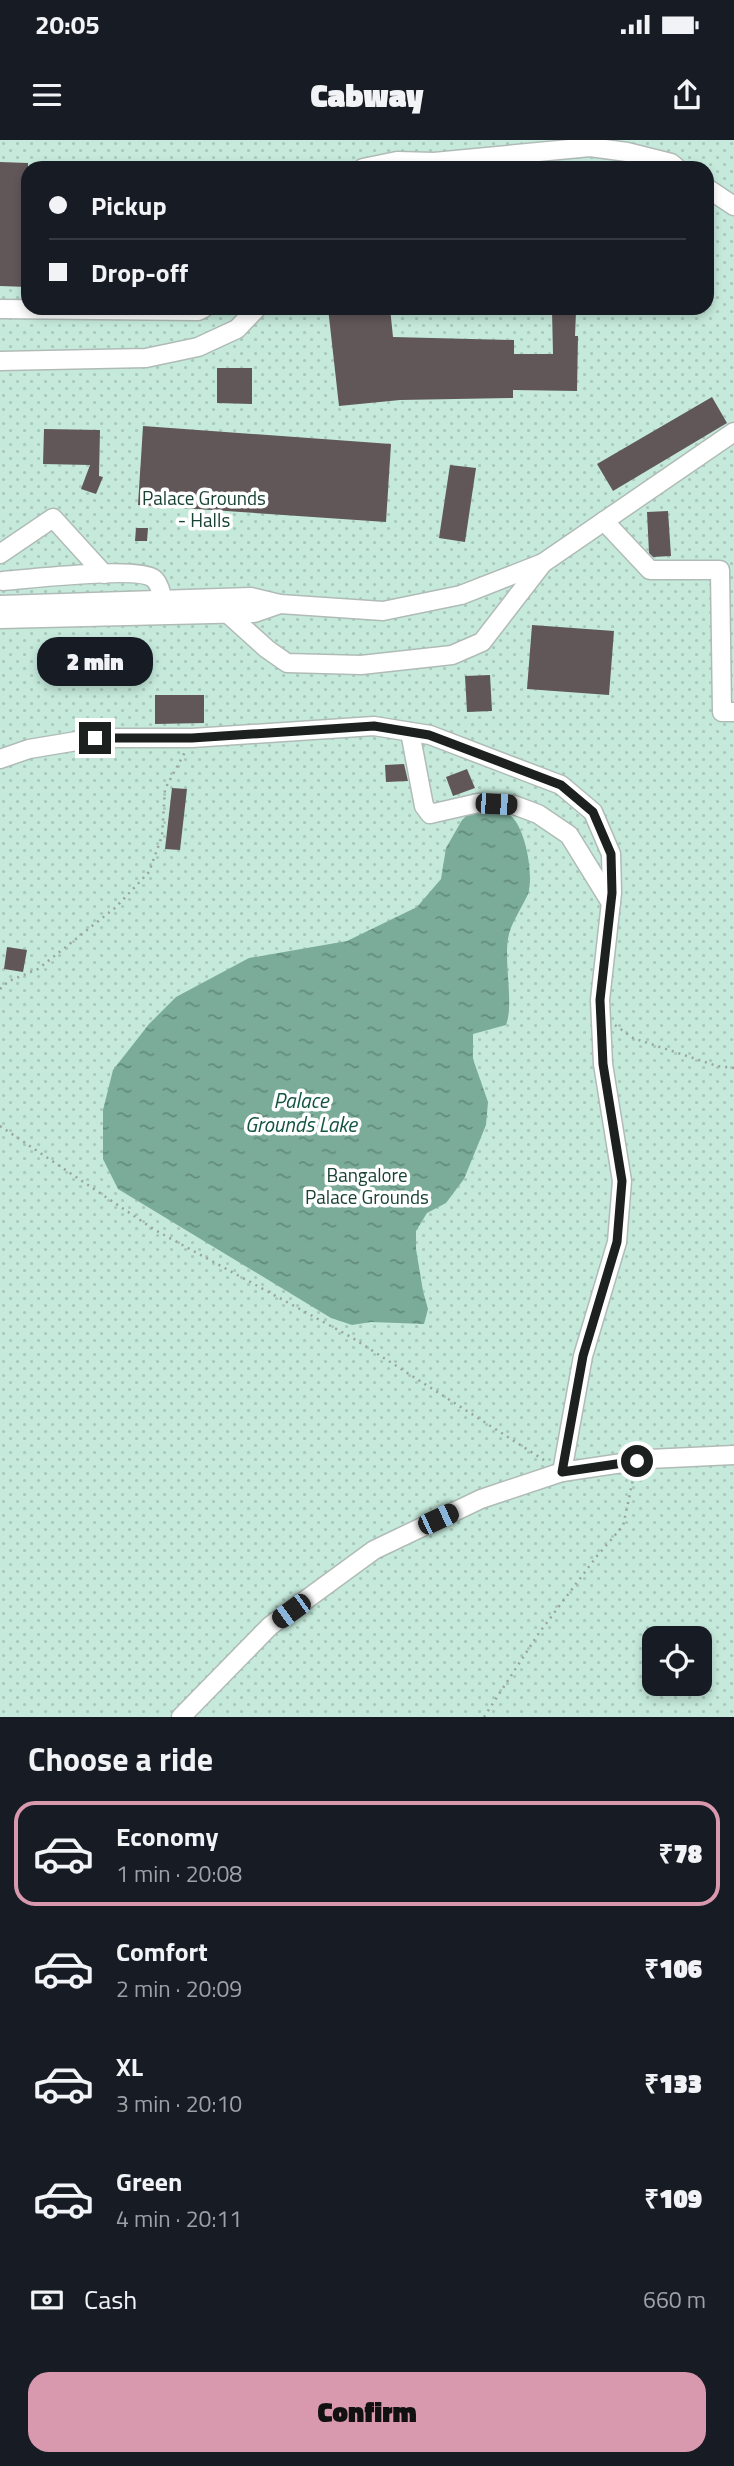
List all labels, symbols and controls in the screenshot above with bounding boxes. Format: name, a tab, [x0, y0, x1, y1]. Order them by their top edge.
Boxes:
text: 20:05	[35, 5, 100, 44]
text: Cabway	[310, 71, 424, 119]
icon: menu	[28, 76, 66, 114]
icon: share	[668, 76, 706, 114]
text: Pickup	[91, 186, 167, 225]
text: Drop-off	[91, 253, 188, 292]
park label: Palace Grounds - Halls	[142, 483, 266, 534]
callout: 2 min	[37, 636, 153, 686]
text: 2 min	[66, 644, 124, 679]
route end	[79, 722, 111, 754]
car	[475, 792, 518, 816]
water label: Palace Grounds Lake	[245, 1084, 358, 1140]
park label: Bangalore Palace Grounds	[305, 1160, 429, 1211]
route start	[621, 1445, 653, 1477]
car	[415, 1501, 462, 1537]
car	[268, 1590, 315, 1632]
map controls	[642, 1626, 712, 1696]
button: locate	[642, 1626, 712, 1696]
text: Choose a ride	[28, 1735, 213, 1783]
text: Economy	[116, 1817, 218, 1856]
icon: car	[32, 1822, 95, 1885]
text: ₹78	[659, 1834, 702, 1873]
text: 1 min · 20:08	[116, 1856, 242, 1891]
text: Comfort	[116, 1932, 208, 1971]
icon: car	[32, 1937, 95, 2000]
text: ₹106	[644, 1949, 702, 1988]
text: 2 min · 20:09	[116, 1971, 242, 2006]
text: XL	[116, 2047, 143, 2086]
icon: car	[32, 2052, 95, 2115]
text: ₹133	[644, 2064, 702, 2103]
text: 3 min · 20:10	[116, 2086, 242, 2121]
text: Green	[116, 2162, 182, 2201]
icon: car	[32, 2167, 95, 2230]
text: ₹109	[644, 2179, 702, 2218]
text: 4 min · 20:11	[116, 2201, 242, 2236]
text: Cash	[84, 2280, 137, 2319]
icon: cash	[28, 2281, 66, 2319]
text: 660 m	[643, 2282, 706, 2317]
button: Confirm	[28, 2372, 706, 2452]

